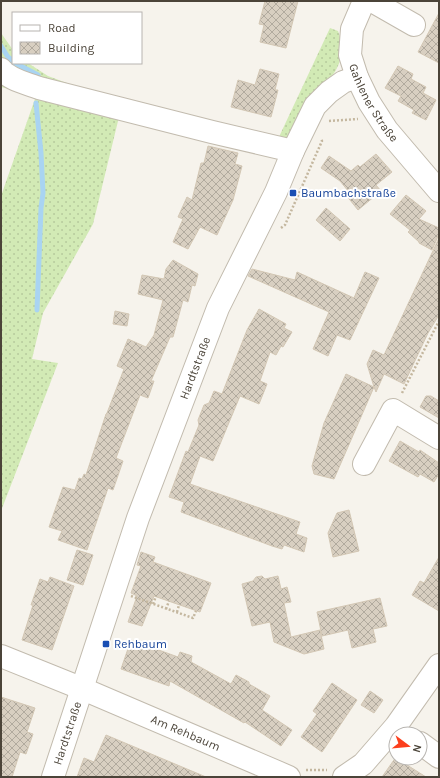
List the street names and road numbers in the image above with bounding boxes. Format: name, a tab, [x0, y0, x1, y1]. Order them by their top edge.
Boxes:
street label: Gahlener Straße	[346, 62, 401, 145]
street label: Hardtstraße	[177, 335, 213, 401]
street label: Hardtstraße	[50, 700, 84, 767]
street label: Am Rehbaum	[149, 712, 222, 754]

